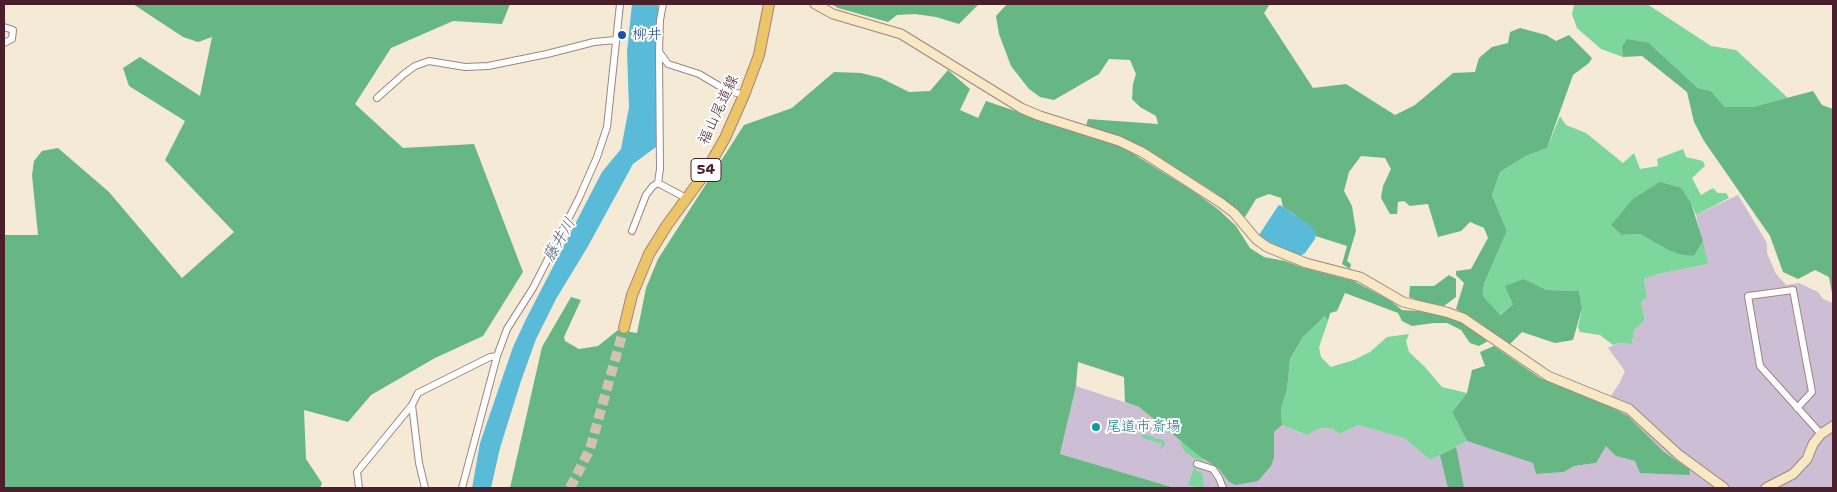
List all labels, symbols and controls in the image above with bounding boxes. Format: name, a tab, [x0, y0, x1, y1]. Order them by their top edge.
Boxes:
place label: 柳井	[632, 26, 662, 44]
marker: 柳井	[616, 29, 628, 41]
street label: 福山尾道線	[695, 72, 743, 148]
road number: 54	[691, 158, 721, 182]
water label: 藤井川	[540, 214, 580, 266]
place label: 尾道市斎場	[1106, 418, 1181, 436]
marker: 尾道市斎場	[1090, 421, 1102, 433]

